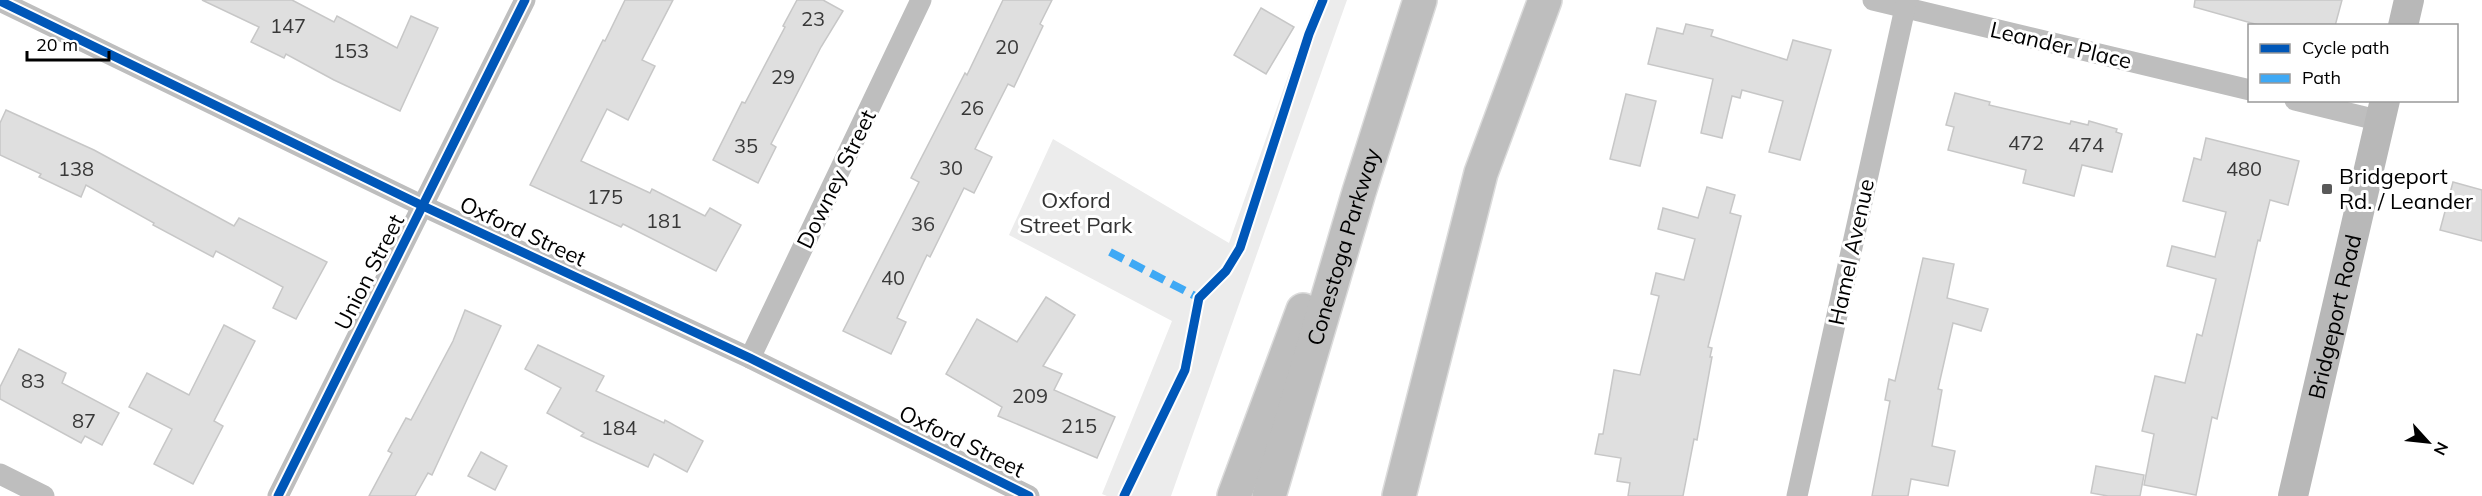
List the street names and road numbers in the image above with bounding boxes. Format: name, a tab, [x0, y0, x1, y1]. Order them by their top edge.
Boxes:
street label: Leander Place	[1988, 15, 2134, 75]
street label: Downey Street	[790, 105, 882, 253]
street label: Conestoga Parkway	[1300, 144, 1386, 349]
street label: Hamel Avenue	[1822, 176, 1880, 328]
street label: Oxford Street	[455, 190, 591, 273]
street label: Union Street	[328, 209, 410, 335]
street label: Bridgeport Road	[2302, 232, 2367, 402]
street label: Oxford Street	[895, 399, 1030, 484]

